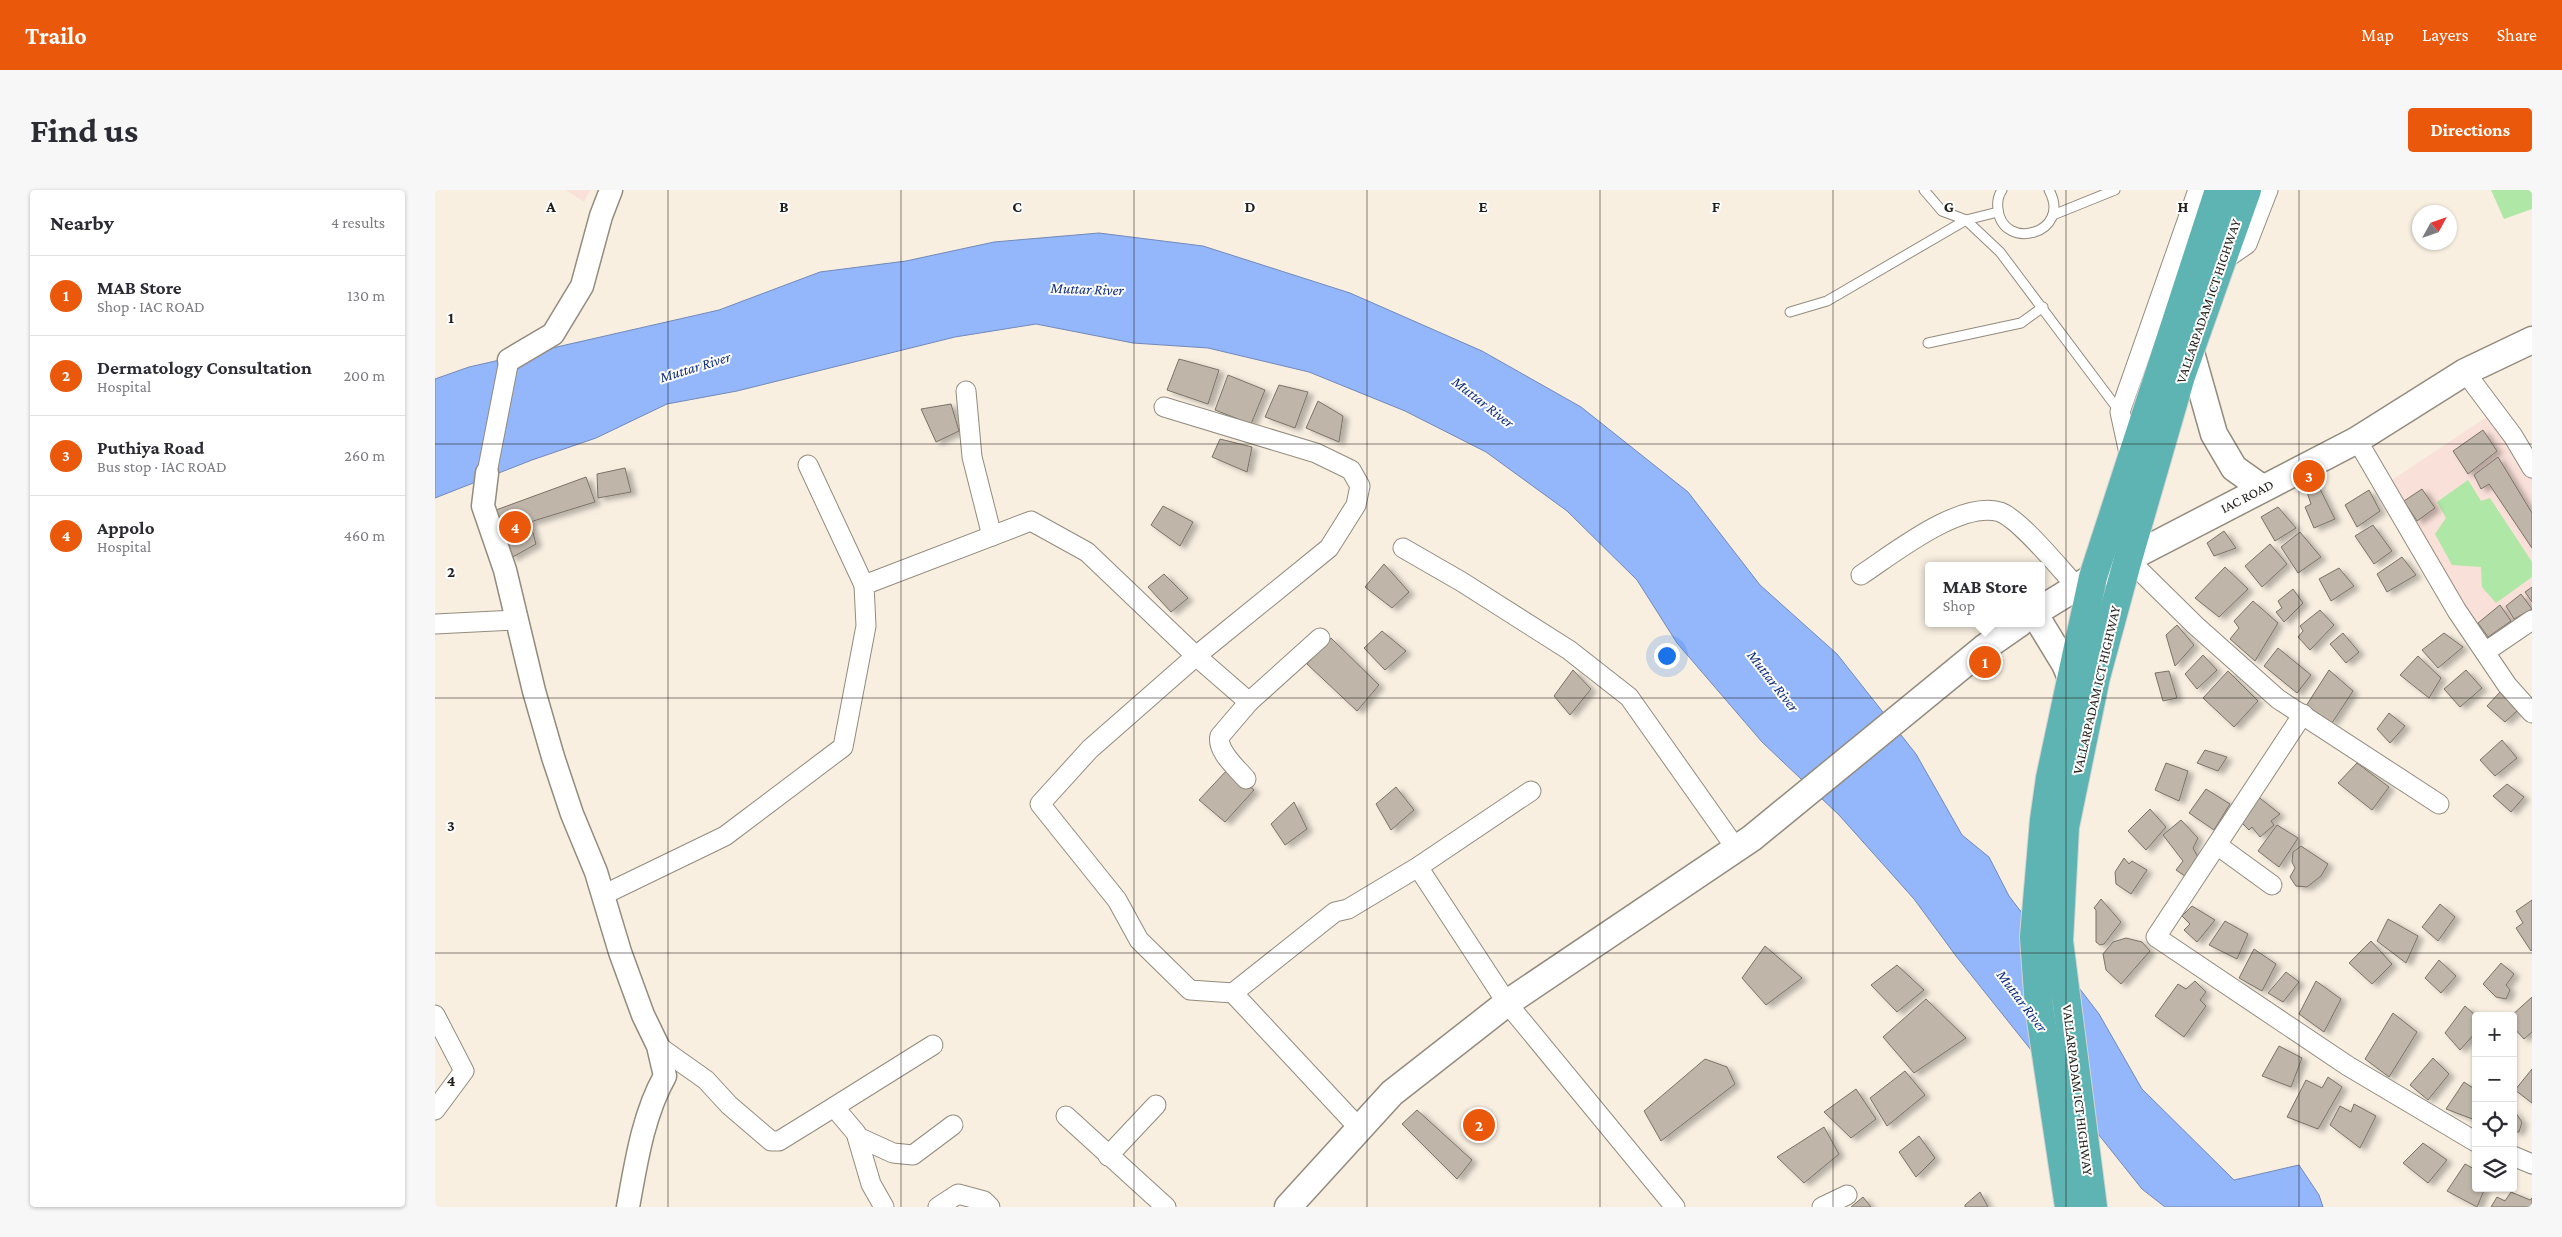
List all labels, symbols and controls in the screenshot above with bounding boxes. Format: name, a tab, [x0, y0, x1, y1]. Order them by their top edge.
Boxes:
text: Trailo	[25, 22, 87, 49]
text: Map	[2361, 25, 2394, 45]
text: Layers	[2422, 25, 2469, 45]
text: Share	[2497, 25, 2537, 45]
button: Directions	[2408, 108, 2532, 152]
text: Find us	[30, 111, 138, 150]
text: A	[545, 198, 556, 215]
text: B	[779, 198, 789, 215]
text: C	[1012, 198, 1022, 215]
text: D	[1244, 198, 1256, 215]
text: E	[1478, 198, 1488, 215]
text: F	[1712, 198, 1721, 215]
text: G	[1944, 198, 1954, 215]
text: H	[2178, 198, 2189, 215]
north arrow	[2412, 205, 2457, 250]
text: Nearby	[50, 211, 114, 235]
text: 4 results	[331, 214, 385, 231]
street label: VALLARPADAM ICT HIGHWAY	[2172, 216, 2244, 385]
text: MAB Store	[97, 277, 182, 298]
water label: Muttar River	[1049, 280, 1125, 298]
text: 1	[63, 287, 69, 304]
text: 130 m	[347, 287, 385, 304]
text: Shop · IAC ROAD	[97, 298, 205, 315]
text: 1	[448, 309, 454, 326]
water label: Muttar River	[657, 348, 733, 386]
text: Dermatology Consultation	[97, 357, 312, 378]
text: 2	[62, 367, 70, 384]
text: 200 m	[343, 367, 385, 384]
water label: Muttar River	[1448, 373, 1517, 431]
text: Hospital	[97, 378, 151, 395]
text: Puthiya Road	[97, 437, 204, 458]
text: 3	[62, 447, 70, 464]
text: 260 m	[344, 447, 385, 464]
pin: 3	[2293, 457, 2325, 495]
text: Bus stop · IAC ROAD	[97, 458, 227, 475]
street label: IAC ROAD	[2218, 476, 2276, 516]
pin: 4	[499, 508, 531, 546]
text: Appolo	[97, 517, 155, 538]
text: 4	[62, 527, 70, 544]
text: 460 m	[344, 527, 385, 544]
text: Hospital	[97, 538, 151, 555]
popup	[1925, 562, 2045, 627]
text: 2	[447, 563, 455, 580]
text: MAB Store	[1943, 576, 2027, 597]
text: Shop	[1943, 597, 1975, 614]
street label: VALLARPADAM ICT HIGHWAY	[2069, 604, 2123, 776]
your location	[1654, 643, 1680, 669]
pin: 1	[1969, 643, 2001, 681]
water label: Muttar River	[1744, 646, 1802, 715]
text: 3	[447, 817, 455, 834]
water label: Muttar River	[1993, 966, 2051, 1036]
street label: VALLARPADAM ICT HIGHWAY	[2060, 1003, 2097, 1177]
map controls	[2472, 1012, 2517, 1192]
button: +	[2472, 1012, 2517, 1057]
button: −	[2472, 1057, 2517, 1102]
text: 4	[447, 1072, 456, 1089]
button: locate	[2472, 1102, 2517, 1147]
pin: 2	[1463, 1106, 1495, 1144]
button: layers	[2472, 1147, 2517, 1192]

